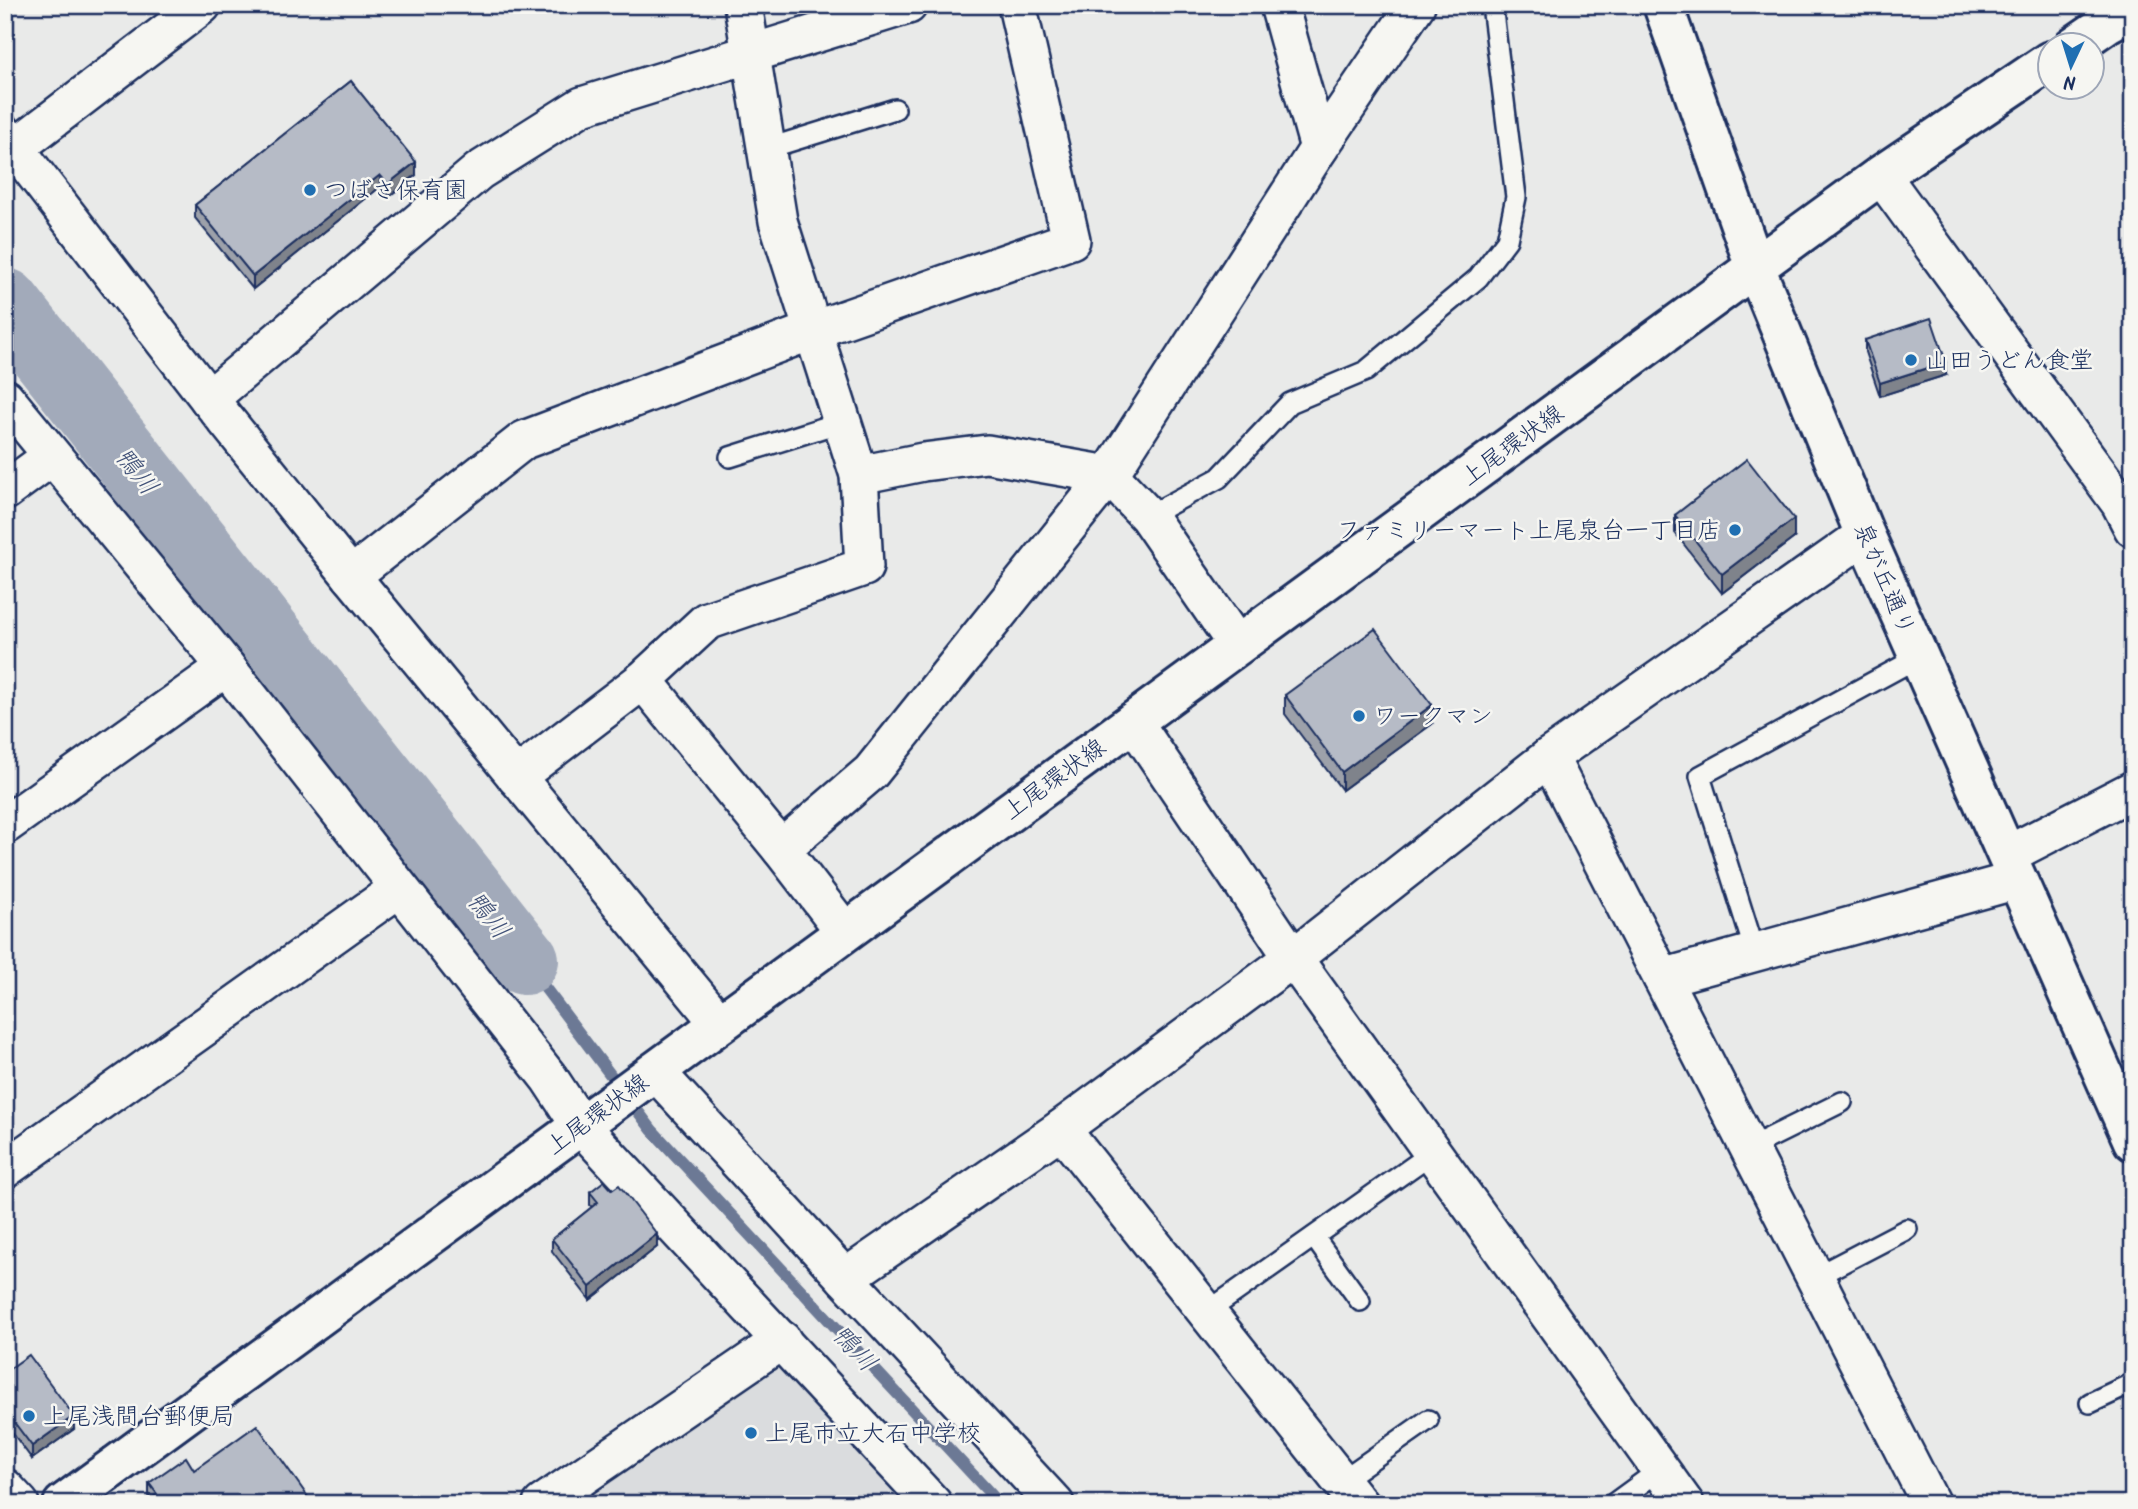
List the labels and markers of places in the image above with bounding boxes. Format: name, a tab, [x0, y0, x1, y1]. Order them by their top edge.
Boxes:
place label: つばさ保育園	[324, 172, 468, 211]
marker: つばさ保育園	[302, 182, 318, 198]
place label: 山田うどん食堂	[1925, 342, 2093, 381]
marker: 山田うどん食堂	[1903, 352, 1919, 368]
place label: ファミリーマート上尾泉台一丁目店	[1337, 512, 1721, 551]
marker: ファミリーマート上尾泉台一丁目店	[1727, 522, 1743, 538]
place label: ワークマン	[1373, 698, 1493, 737]
marker: ワークマン	[1351, 708, 1367, 724]
place label: 上尾浅間台郵便局	[43, 1398, 235, 1437]
marker: 上尾浅間台郵便局	[21, 1408, 37, 1424]
place label: 上尾市立大石中学校	[765, 1415, 981, 1454]
marker: 上尾市立大石中学校	[743, 1425, 759, 1441]

